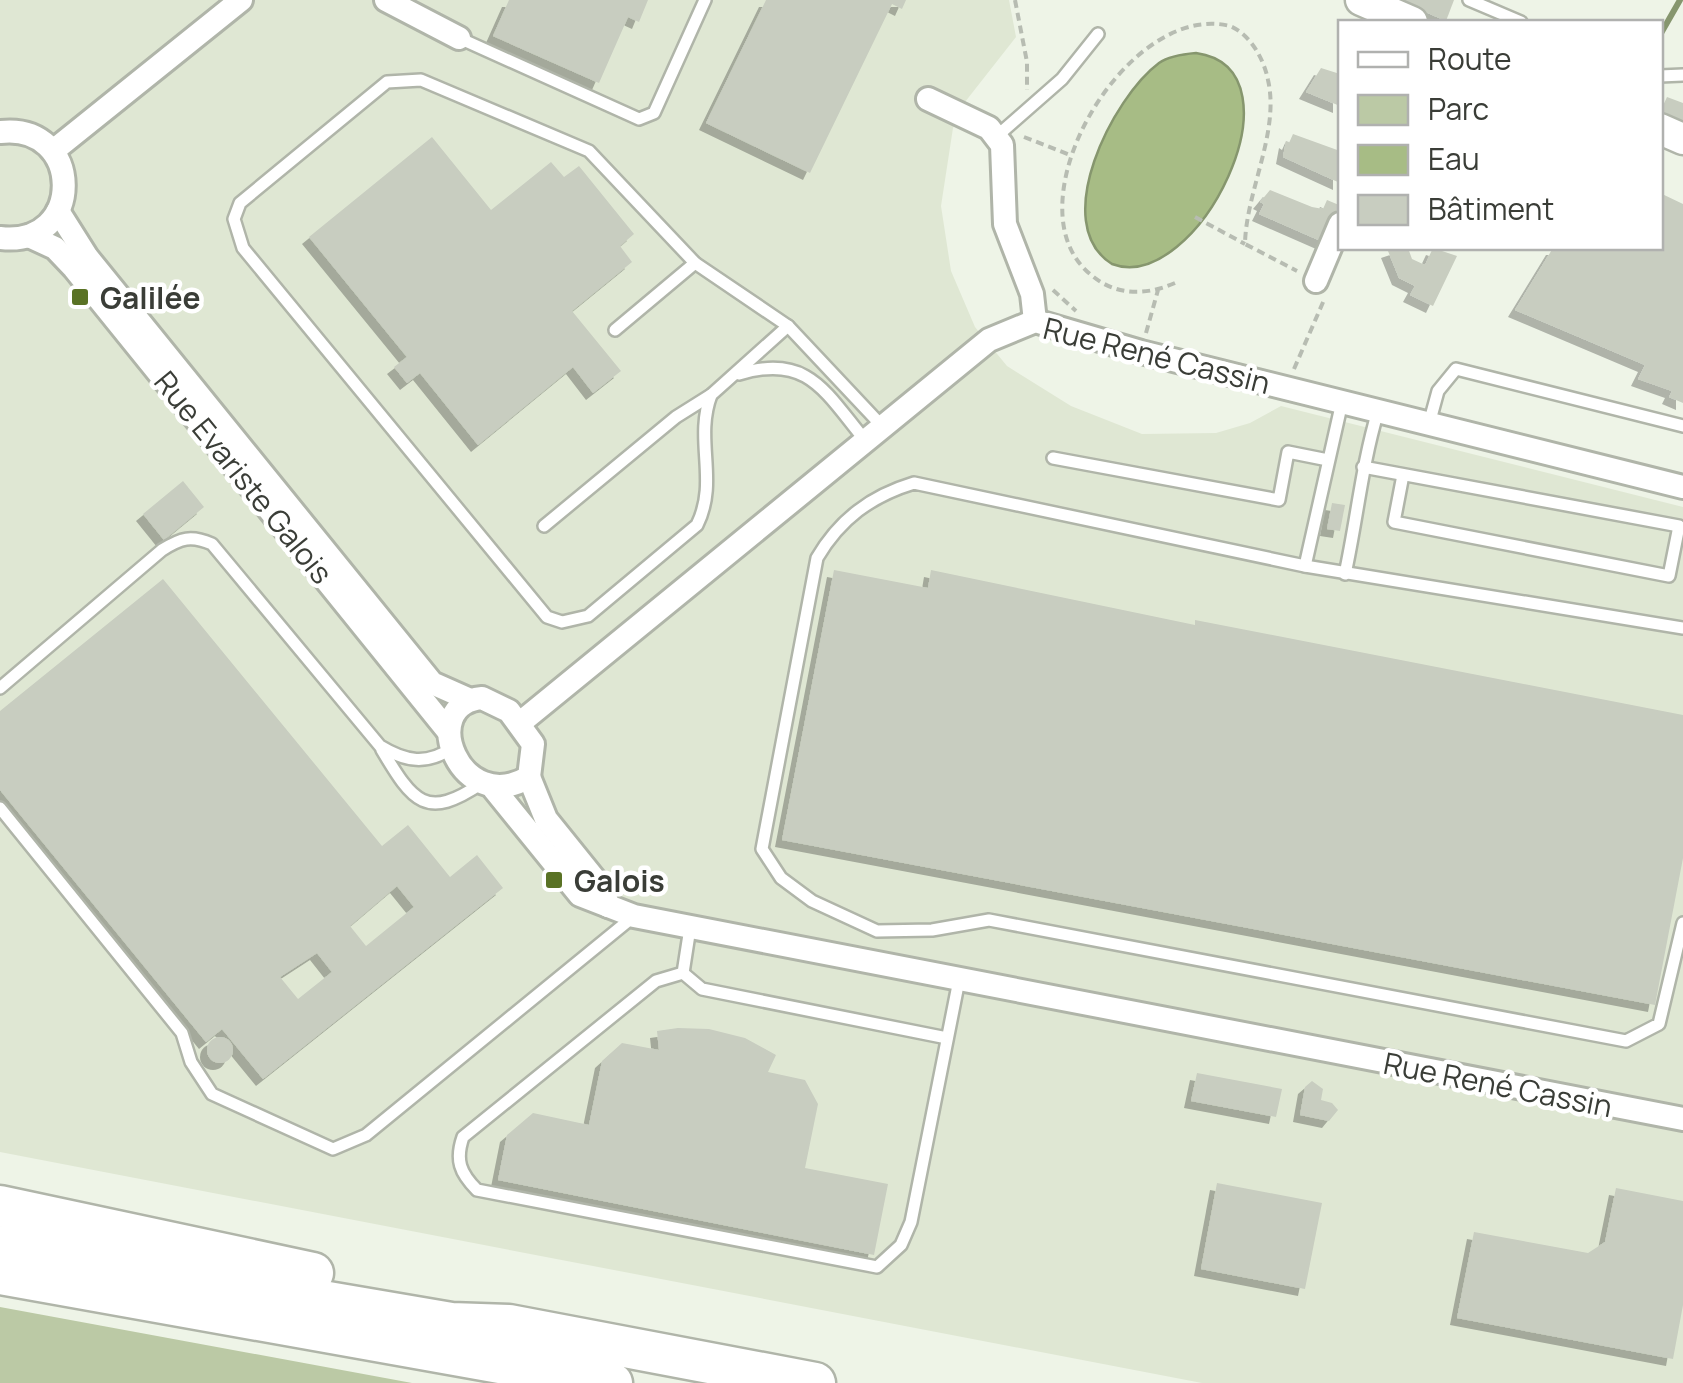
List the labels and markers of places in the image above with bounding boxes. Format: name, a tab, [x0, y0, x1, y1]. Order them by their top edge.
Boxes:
place label: Galilée	[100, 277, 201, 318]
marker: Galilée	[69, 286, 91, 308]
place label: Galois	[574, 860, 665, 901]
marker: Galois	[543, 869, 565, 891]

